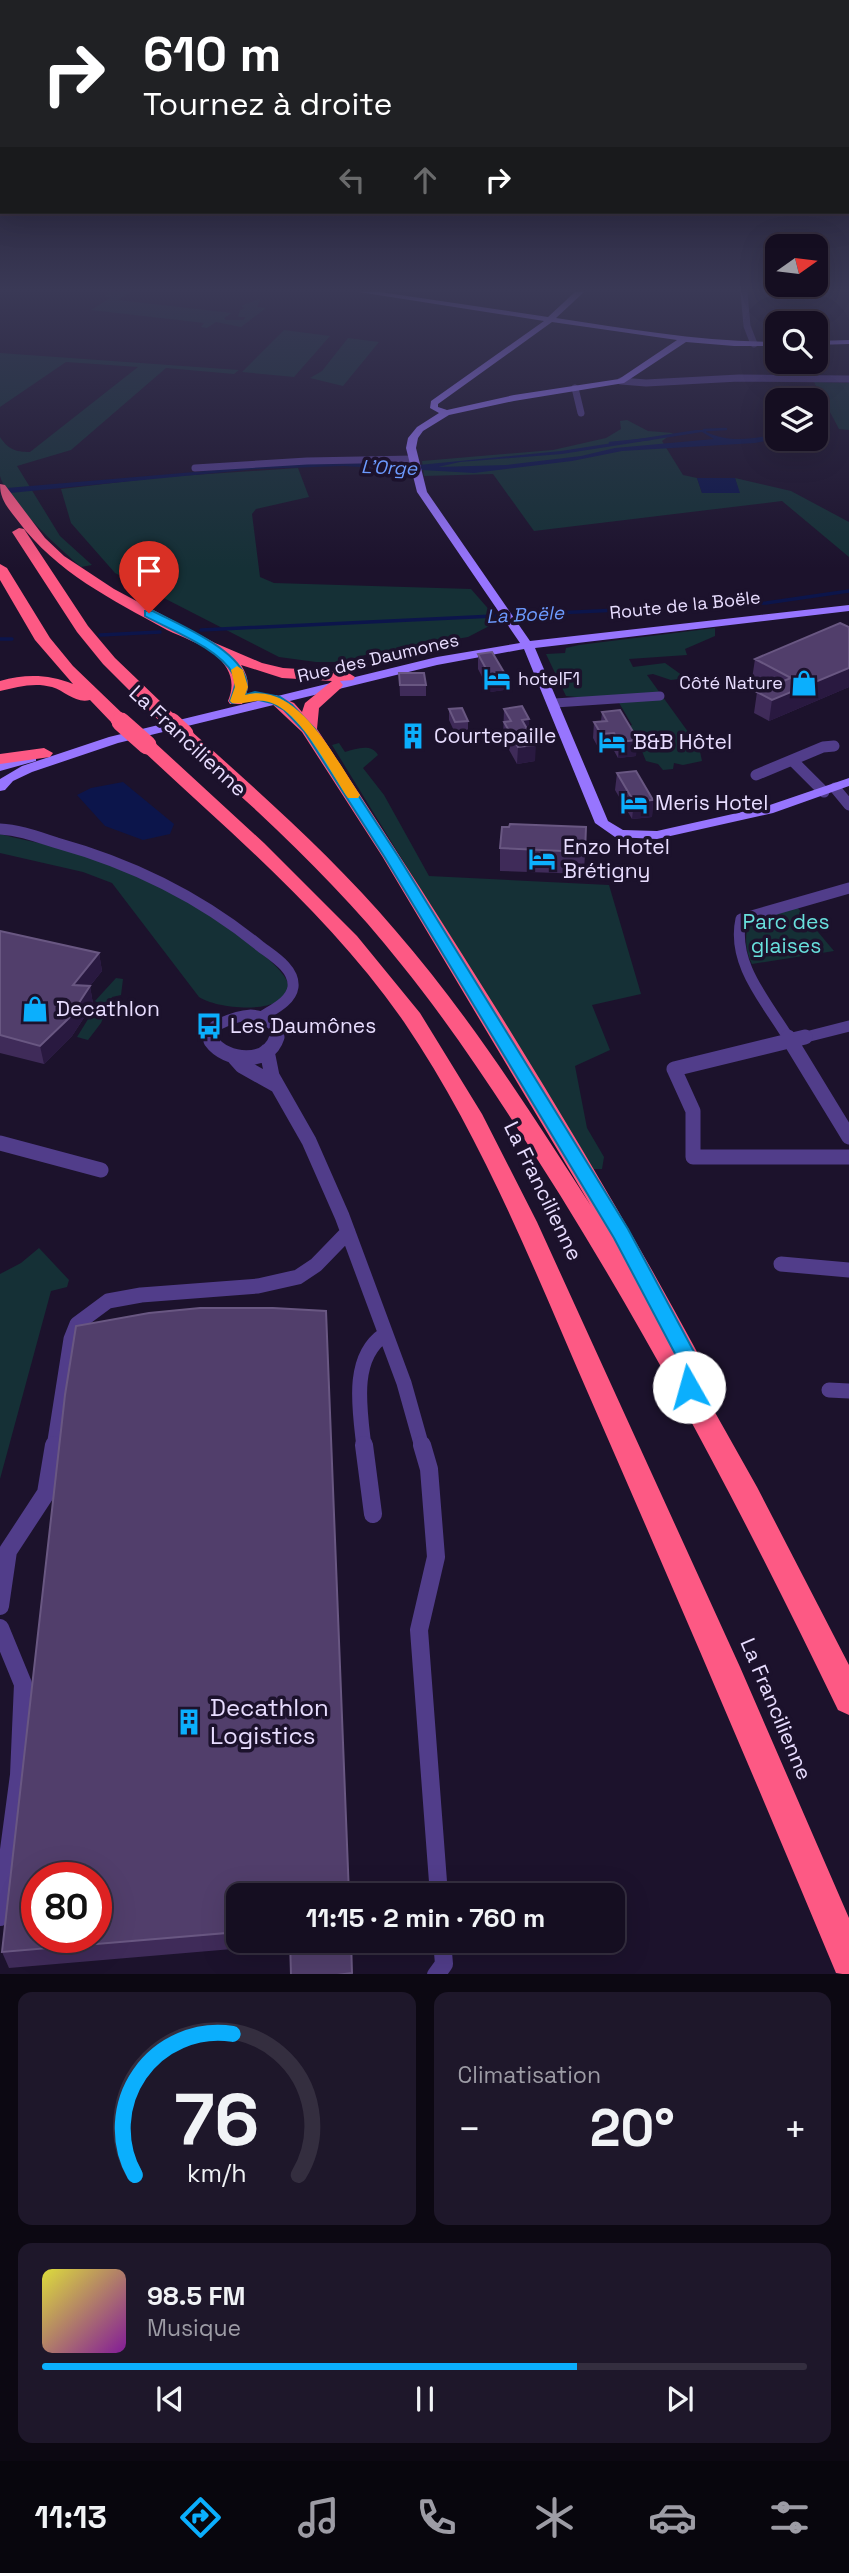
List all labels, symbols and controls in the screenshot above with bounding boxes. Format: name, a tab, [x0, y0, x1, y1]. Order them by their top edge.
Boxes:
text: 610 m	[143, 23, 281, 85]
icon: right	[28, 28, 119, 119]
text: Tournez à droite	[143, 84, 392, 124]
icon: left	[333, 161, 371, 199]
icon: ahead	[406, 161, 444, 199]
icon: right	[479, 161, 517, 199]
north arrow	[765, 234, 828, 298]
map controls	[765, 234, 828, 451]
button: search	[765, 311, 828, 374]
button: layers	[765, 388, 828, 451]
water label: L'Orge	[361, 454, 418, 481]
pin	[119, 541, 179, 613]
icon: arrive	[130, 552, 168, 590]
street label: Route de la Boële	[608, 585, 762, 624]
water label: La Boële	[486, 600, 565, 629]
street label: Rue des Daumones	[295, 628, 461, 687]
hotel icon: hotelF1	[482, 664, 512, 694]
place label: hotelF1	[518, 667, 580, 690]
shop icon: Côté Nature	[789, 668, 819, 698]
place label: Côté Nature	[679, 671, 783, 694]
street label: La Francilienne	[124, 679, 253, 802]
building icon: Courtepaille	[398, 721, 428, 751]
place label: Courtepaille	[434, 722, 556, 749]
hotel icon: B&B Hôtel	[597, 727, 627, 757]
place label: B&B Hôtel	[633, 728, 732, 755]
hotel icon: Meris Hotel	[619, 788, 649, 818]
place label: Meris Hotel	[655, 789, 768, 816]
place label: Enzo Hotel Brétigny	[563, 833, 670, 884]
hotel icon: Enzo Hotel Brétigny	[527, 844, 557, 874]
park label: Parc des glaises	[743, 908, 829, 959]
shop icon: Decathlon	[20, 994, 50, 1024]
place label: Decathlon	[56, 995, 160, 1022]
bus stop icon: Les Daumônes	[194, 1011, 224, 1041]
place label: Les Daumônes	[230, 1012, 376, 1039]
street label: La Francilienne	[498, 1117, 589, 1265]
position arrow	[652, 1350, 726, 1424]
street label: La Francilienne	[734, 1634, 818, 1784]
place label: Decathlon Logistics	[210, 1692, 329, 1751]
building icon: Decathlon Logistics	[174, 1707, 204, 1737]
speed limit sign: 80	[21, 1862, 112, 1953]
text: 11:15 · 2 min · 760 m	[306, 1901, 545, 1935]
text: Climatisation	[458, 2060, 601, 2090]
text: 76	[174, 2073, 259, 2166]
text: 20°	[590, 2095, 675, 2161]
text: −	[458, 2105, 481, 2153]
text: +	[783, 2105, 807, 2153]
text: km/h	[187, 2156, 247, 2188]
text: 98.5 FM	[147, 2279, 245, 2313]
text: Musique	[147, 2313, 241, 2343]
icon: previous	[151, 2380, 189, 2418]
icon: pause	[406, 2380, 444, 2418]
icon: next	[661, 2380, 699, 2418]
icon: directions	[176, 2493, 225, 2542]
icon: music	[294, 2493, 343, 2542]
icon: phone	[412, 2493, 461, 2542]
icon: climate	[530, 2493, 579, 2542]
icon: car	[648, 2493, 697, 2542]
icon: filters	[765, 2493, 814, 2542]
text: 11:13	[34, 2497, 107, 2537]

